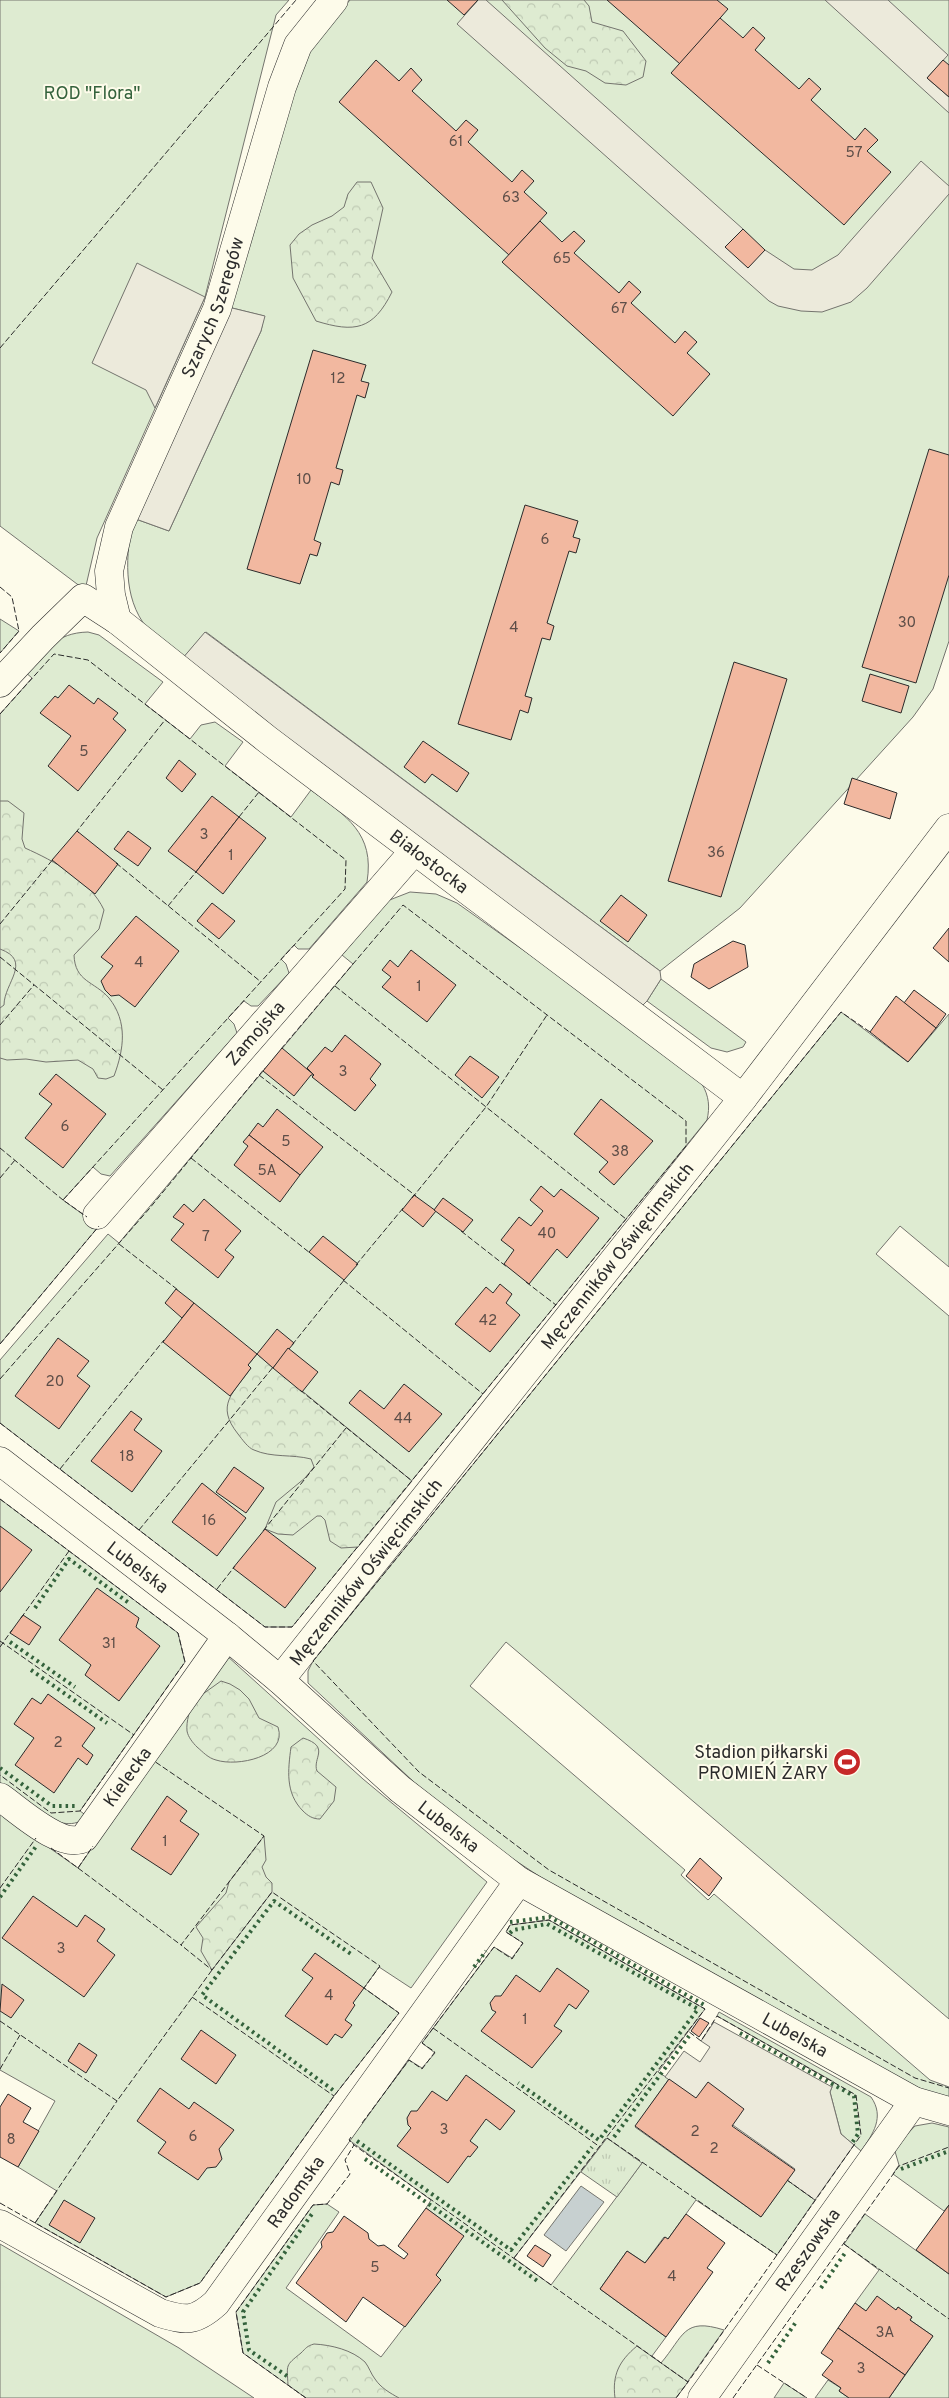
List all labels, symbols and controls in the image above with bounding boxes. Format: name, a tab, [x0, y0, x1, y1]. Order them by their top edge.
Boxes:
park label: ROD "Flora"	[44, 83, 140, 106]
house number: 61	[449, 133, 463, 152]
house number: 57	[846, 144, 863, 163]
house number: 63	[502, 189, 520, 208]
street label: Szarych Szeregów	[177, 235, 250, 382]
house number: 65	[553, 250, 571, 269]
house number: 67	[611, 300, 627, 319]
house number: 12	[331, 370, 345, 389]
house number: 10	[296, 471, 312, 490]
house number: 6	[541, 531, 550, 550]
house number: 30	[898, 614, 916, 633]
house number: 4	[509, 619, 519, 638]
house number: 5	[79, 743, 89, 762]
street label: Białostocka	[384, 825, 472, 900]
house number: 3	[199, 826, 209, 845]
house number: 36	[707, 844, 725, 863]
house number: 1	[228, 847, 234, 866]
house number: 4	[134, 954, 144, 973]
house number: 1	[416, 978, 422, 997]
street label: Zamojska	[222, 997, 291, 1071]
house number: 3	[338, 1063, 348, 1082]
house number: 6	[61, 1118, 70, 1137]
house number: 5	[281, 1133, 291, 1152]
house number: 38	[611, 1143, 629, 1162]
street label: Męczenników Oświęcimskich	[537, 1158, 700, 1355]
house number: 5A	[257, 1162, 277, 1181]
house number: 40	[538, 1225, 556, 1244]
house number: 7	[202, 1228, 210, 1247]
house number: 42	[479, 1312, 497, 1331]
house number: 20	[46, 1373, 64, 1392]
house number: 44	[394, 1410, 412, 1429]
house number: 18	[120, 1448, 134, 1467]
street label: Męczenników Oświęcimskich	[286, 1475, 449, 1671]
house number: 16	[202, 1512, 216, 1531]
street label: Lubelska	[101, 1537, 172, 1600]
house number: 31	[102, 1635, 116, 1654]
house number: 2	[53, 1734, 63, 1753]
place label: Stadion piłkarski PROMIEŃ ŻARY	[694, 1742, 828, 1786]
street label: Kielecka	[99, 1743, 158, 1812]
sports icon: Stadion piłkarski PROMIEŃ ŻARY	[832, 1747, 862, 1777]
street label: Lubelska	[412, 1797, 483, 1859]
house number: 1	[162, 1833, 168, 1852]
house number: 3	[56, 1940, 66, 1959]
house number: 4	[324, 1987, 334, 2006]
street label: Lubelska	[757, 2008, 831, 2064]
house number: 1	[522, 2011, 528, 2030]
house number: 3	[439, 2121, 449, 2140]
house number: 2	[690, 2123, 700, 2142]
house number: 6	[189, 2128, 198, 2147]
house number: 8	[6, 2131, 16, 2150]
house number: 2	[709, 2140, 719, 2159]
street label: Radomska	[263, 2152, 331, 2234]
street label: Rzeszowska	[771, 2205, 846, 2297]
house number: 5	[370, 2259, 380, 2278]
house number: 4	[667, 2268, 677, 2287]
house number: 3A	[875, 2324, 895, 2343]
house number: 3	[856, 2360, 866, 2379]

